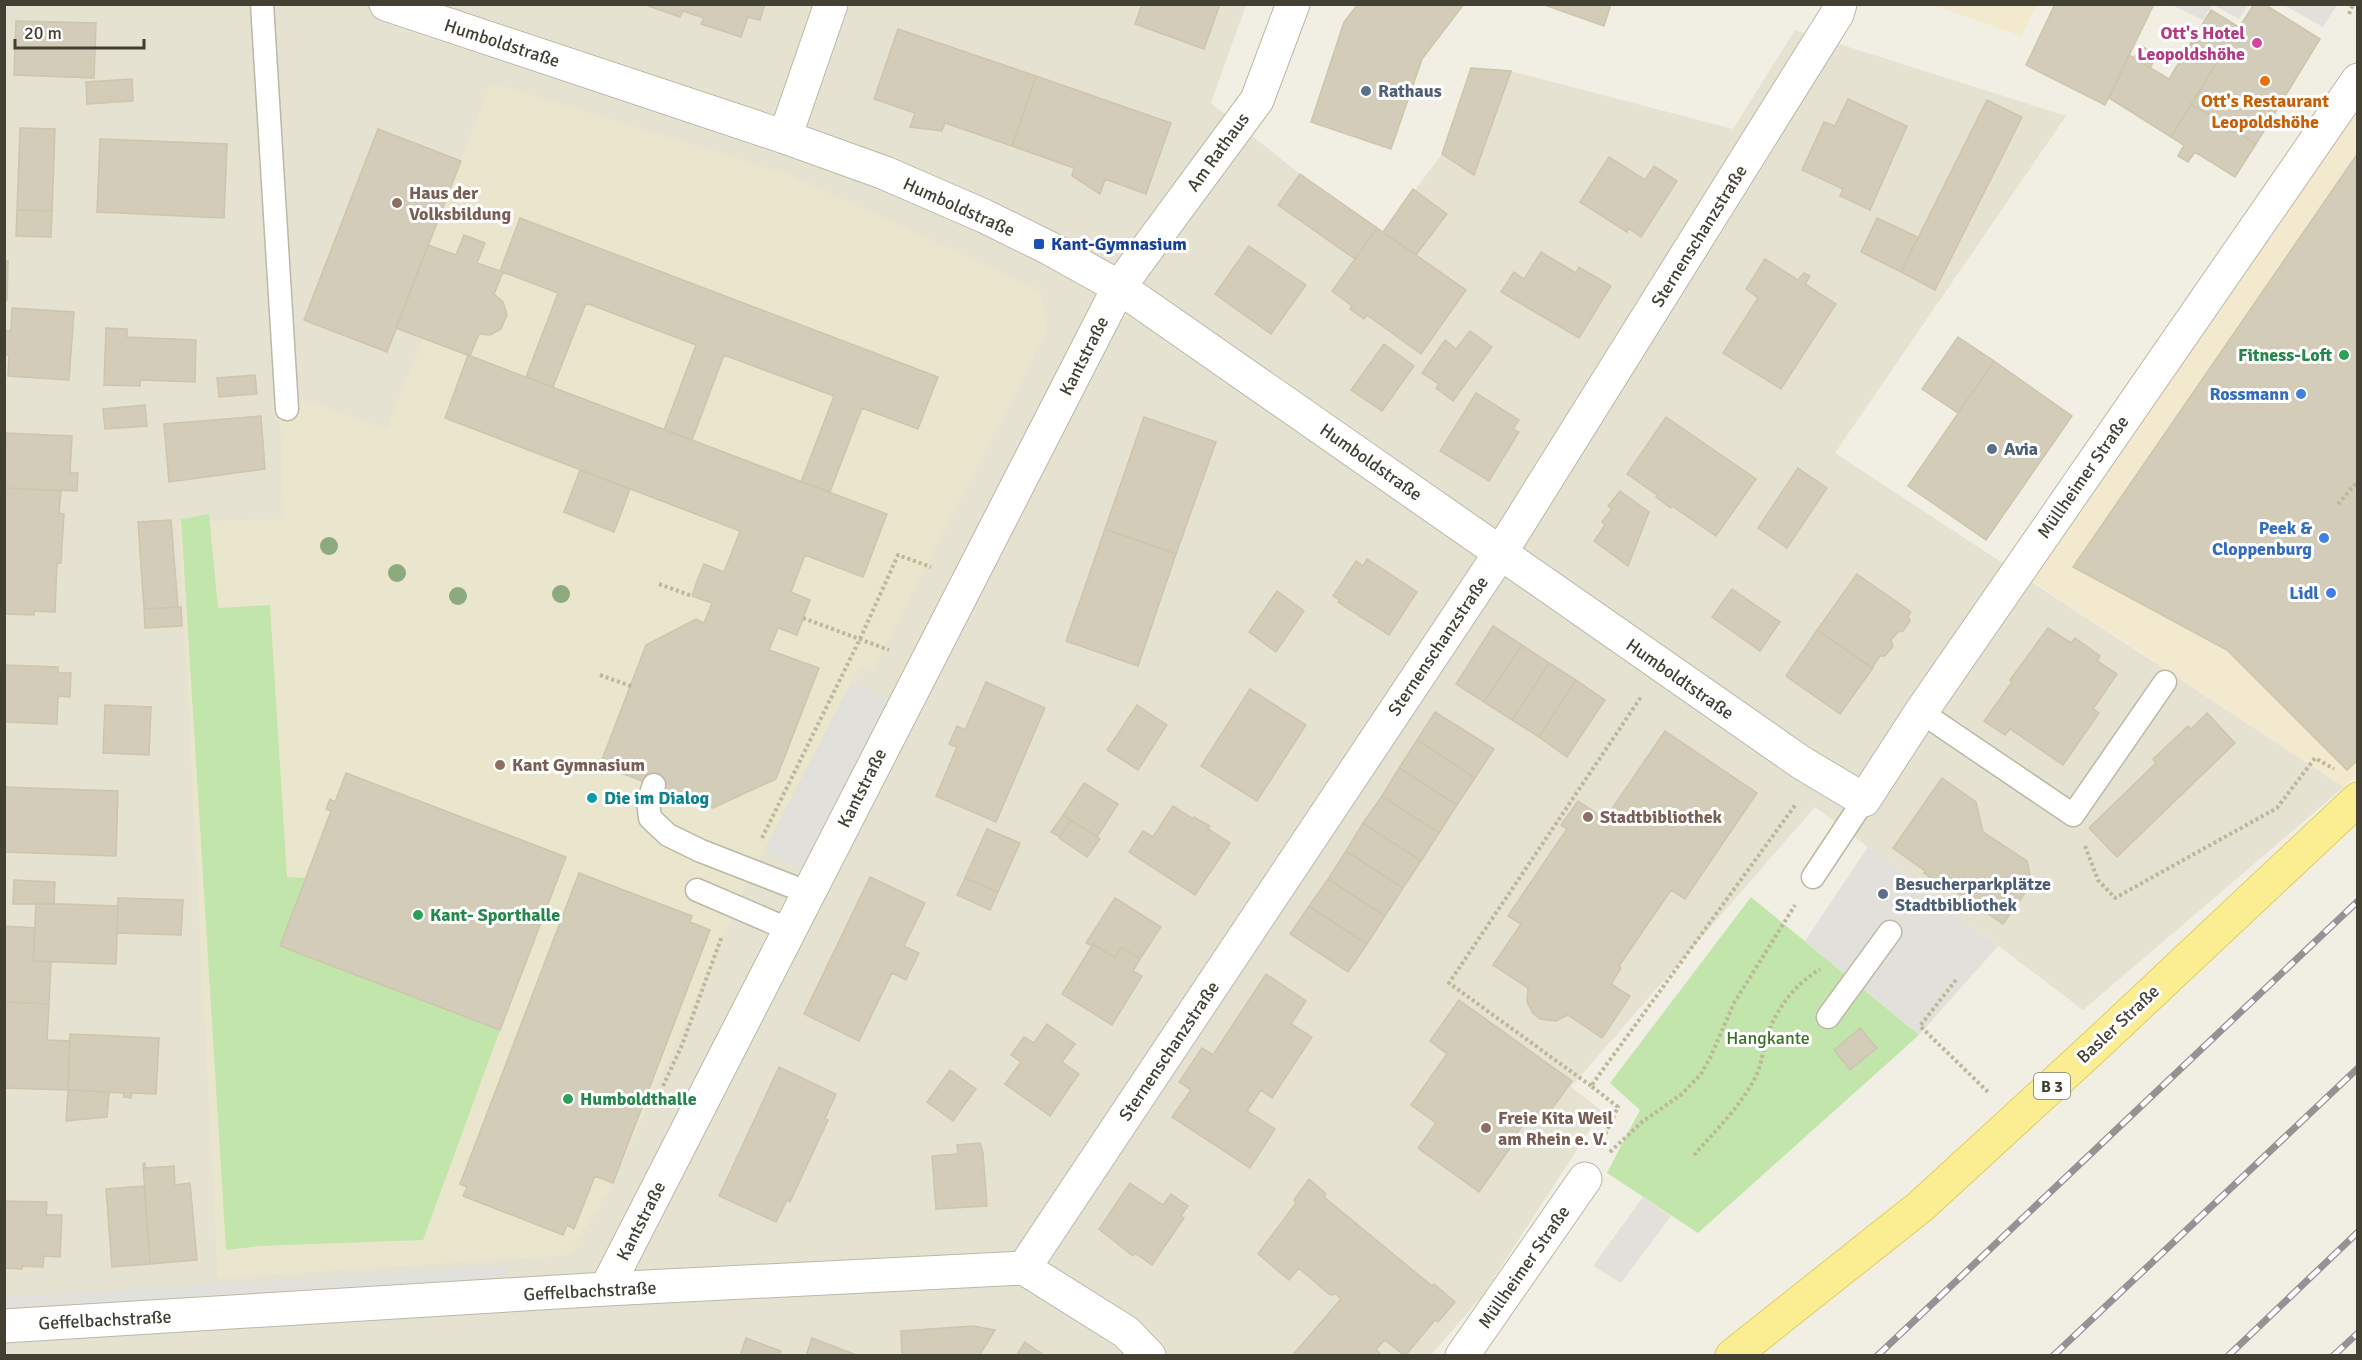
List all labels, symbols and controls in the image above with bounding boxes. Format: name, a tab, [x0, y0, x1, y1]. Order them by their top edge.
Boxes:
scale bar	[15, 12, 144, 50]
street label: Humboldstraße	[442, 14, 562, 72]
text: 20 m	[24, 22, 62, 44]
place label: Ott's Hotel Leopoldshöhe	[2137, 22, 2245, 65]
marker: Ott's Hotel Leopoldshöhe	[2250, 36, 2264, 50]
marker: Ott's Restaurant Leopoldshöhe	[2258, 74, 2272, 88]
place label: Rathaus	[1378, 80, 1442, 102]
marker: Rathaus	[1359, 84, 1373, 98]
place label: Ott's Restaurant Leopoldshöhe	[2201, 90, 2329, 133]
street label: Am Rathaus	[1182, 108, 1254, 196]
street label: Sternenschanzstraße	[1646, 161, 1752, 311]
street label: Humboldstraße	[900, 173, 1018, 241]
place label: Haus der Volksbildung	[409, 182, 511, 225]
marker: Haus der Volksbildung	[390, 196, 404, 210]
place label: Kant-Gymnasium	[1051, 233, 1187, 255]
marker: Kant-Gymnasium	[1032, 237, 1046, 251]
street label: Kantstraße	[1055, 313, 1113, 399]
place label: Fitness-Loft	[2238, 344, 2333, 366]
marker: Fitness-Loft	[2337, 348, 2351, 362]
place label: Rossmann	[2209, 383, 2289, 405]
marker: Rossmann	[2294, 387, 2308, 401]
street label: Müllheimer Straße	[2033, 411, 2133, 543]
street label: Humboldstraße	[1316, 419, 1426, 505]
place label: Avia	[2004, 438, 2038, 460]
marker: Avia	[1985, 442, 1999, 456]
place label: Peek & Cloppenburg	[2212, 517, 2312, 560]
marker: Peek & Cloppenburg	[2317, 531, 2331, 545]
street label: Sternenschanzstraße	[1383, 572, 1493, 720]
place label: Lidl	[2289, 582, 2319, 604]
marker: Lidl	[2324, 586, 2338, 600]
street label: Humboldtstraße	[1622, 634, 1738, 724]
street label: Kantstraße	[833, 745, 891, 831]
place label: Kant Gymnasium	[512, 754, 645, 776]
marker: Kant Gymnasium	[493, 758, 507, 772]
place label: Die im Dialog	[604, 787, 710, 809]
marker: Die im Dialog	[585, 791, 599, 805]
place label: Stadtbibliothek	[1600, 806, 1723, 828]
marker: Stadtbibliothek	[1581, 810, 1595, 824]
place label: Besucherparkplätze Stadtbibliothek	[1895, 873, 2051, 916]
marker: Besucherparkplätze Stadtbibliothek	[1876, 887, 1890, 901]
place label: Kant- Sporthalle	[430, 904, 560, 926]
marker: Kant- Sporthalle	[411, 908, 425, 922]
street label: Sternenschanzstraße	[1114, 977, 1224, 1125]
street label: Basler Straße	[2072, 980, 2164, 1068]
park label: Hangkante	[1726, 1027, 1810, 1049]
road number: B 3	[2034, 1073, 2070, 1099]
place label: Humboldthalle	[580, 1088, 697, 1110]
marker: Humboldthalle	[561, 1092, 575, 1106]
place label: Freie Kita Weil am Rhein e. V.	[1498, 1107, 1614, 1150]
marker: Freie Kita Weil am Rhein e. V.	[1479, 1121, 1493, 1135]
street label: Kantstraße	[612, 1178, 670, 1264]
street label: Müllheimer Straße	[1474, 1201, 1574, 1333]
street label: Geffelbachstraße	[523, 1277, 657, 1305]
street label: Geffelbachstraße	[38, 1306, 172, 1334]

